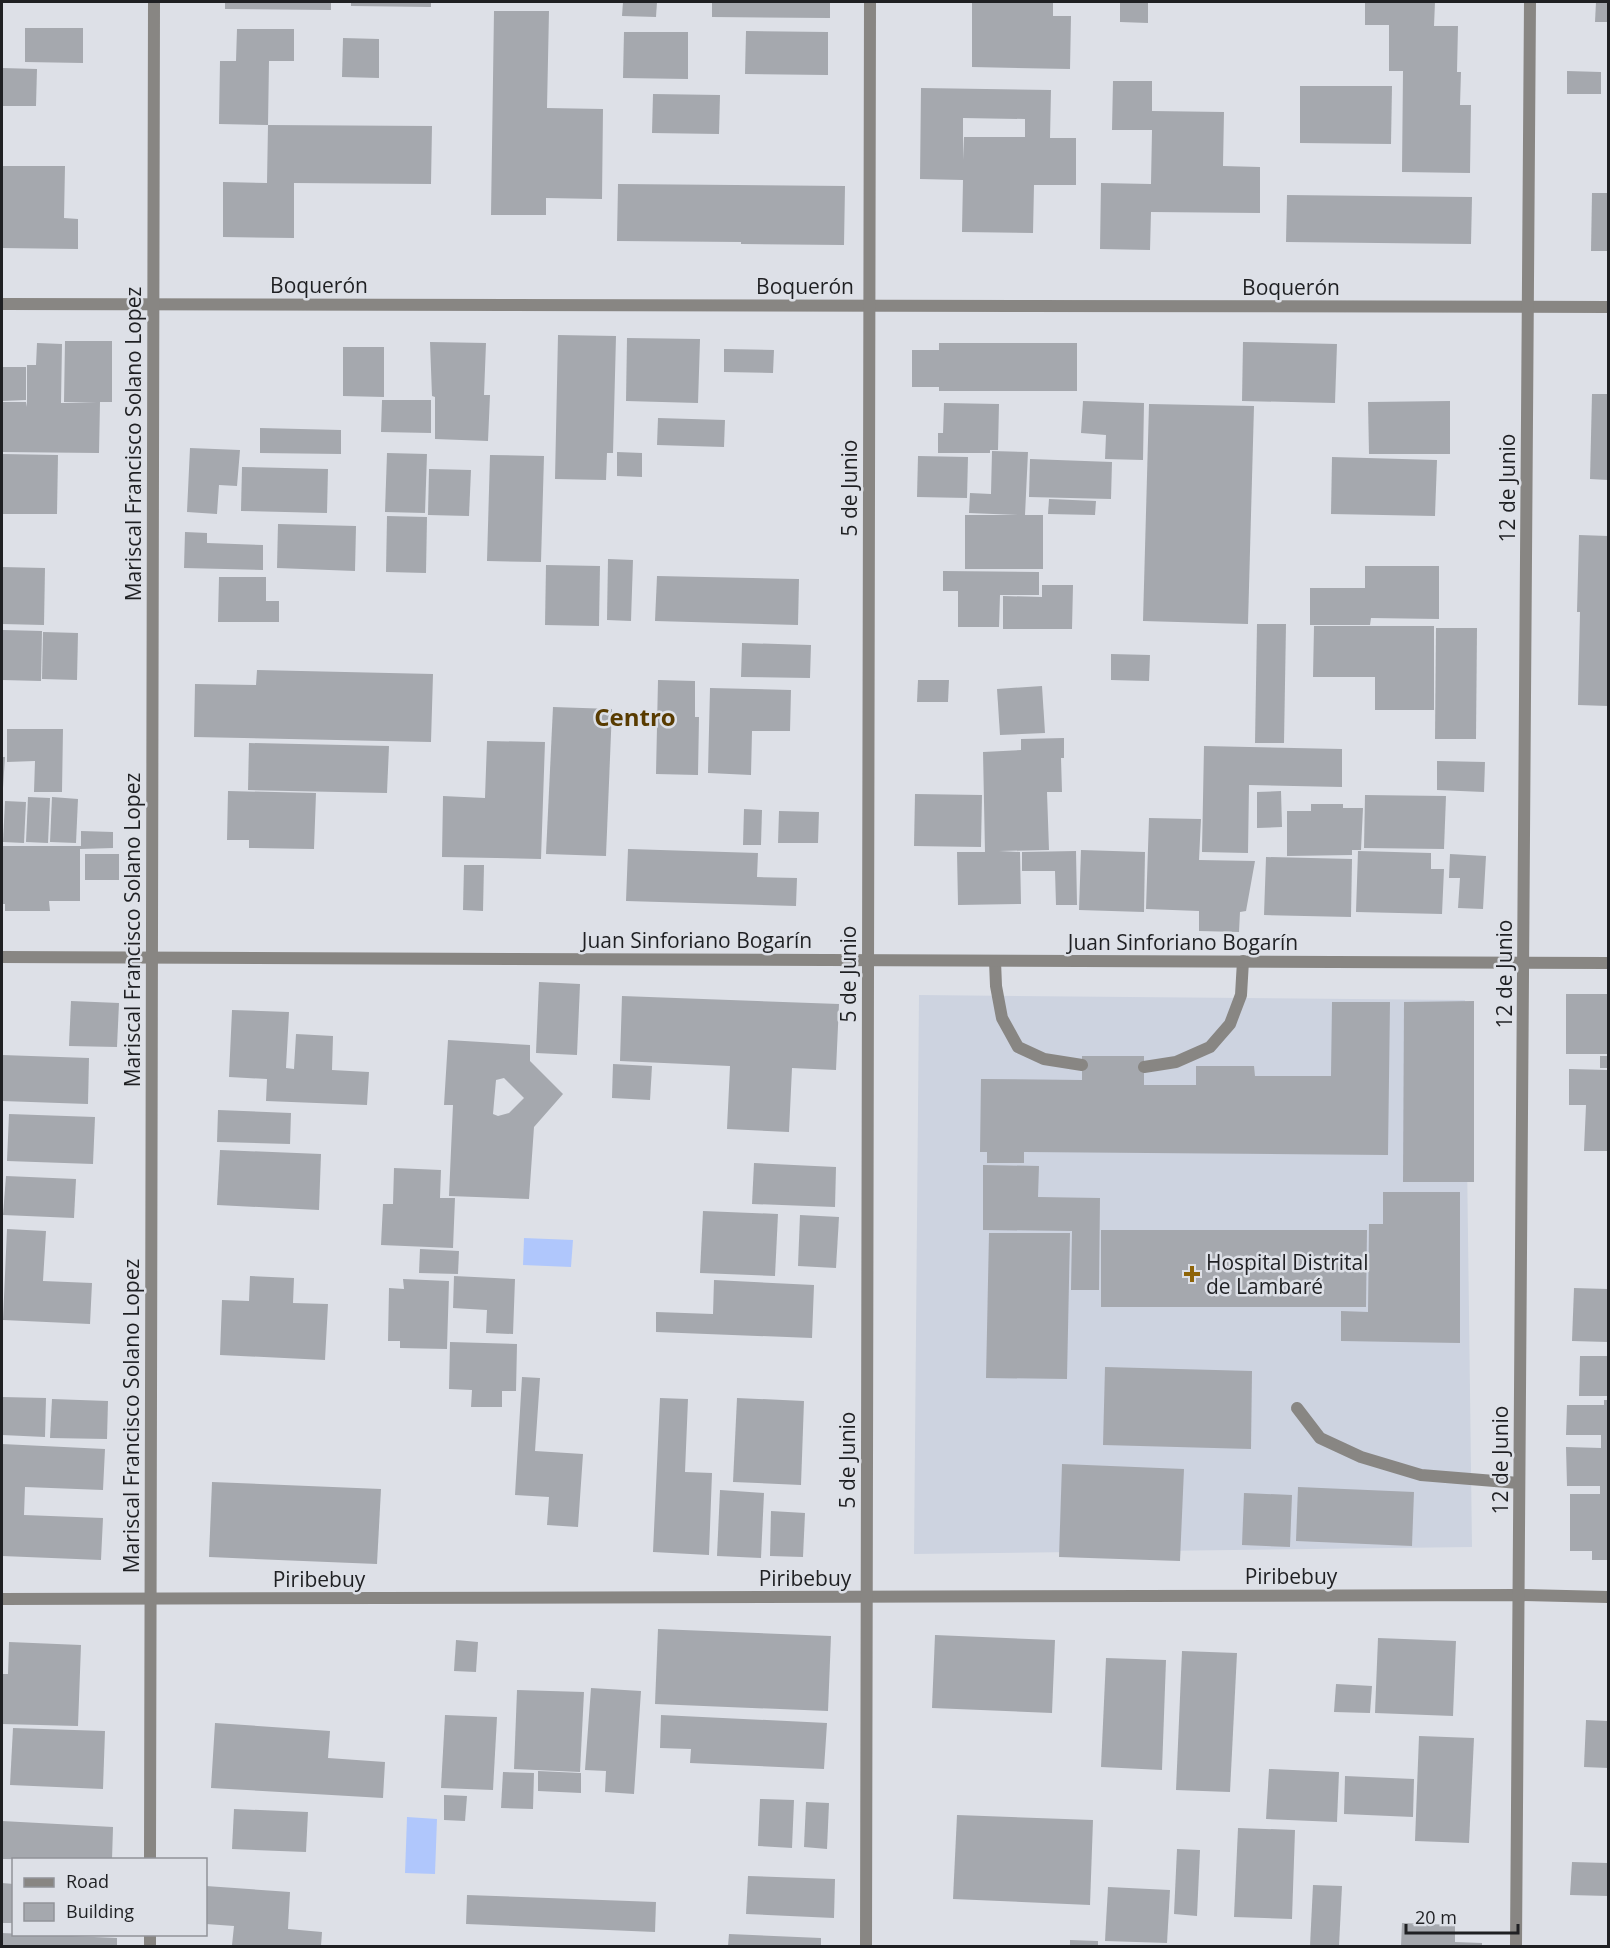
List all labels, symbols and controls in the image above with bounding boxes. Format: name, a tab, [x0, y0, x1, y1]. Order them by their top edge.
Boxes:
street label: Boquerón	[270, 271, 368, 299]
street label: Boquerón	[756, 272, 854, 300]
street label: Boquerón	[1242, 273, 1340, 301]
street label: Mariscal Francisco Solano Lopez	[119, 287, 147, 601]
street label: 12 de Junio	[1493, 434, 1521, 542]
street label: 5 de Junio	[835, 440, 863, 536]
district label: Centro	[594, 700, 676, 733]
street label: Mariscal Francisco Solano Lopez	[118, 773, 146, 1087]
street label: 12 de Junio	[1490, 920, 1518, 1028]
street label: Juan Sinforiano Bogarín	[580, 926, 812, 954]
street label: 5 de Junio	[834, 926, 862, 1022]
street label: Juan Sinforiano Bogarín	[1066, 928, 1298, 956]
place label: Hospital Distrital de Lambaré	[1206, 1248, 1369, 1300]
street label: Mariscal Francisco Solano Lopez	[117, 1259, 145, 1573]
marker: Hospital Distrital de Lambaré	[1183, 1265, 1201, 1283]
street label: 12 de Junio	[1486, 1406, 1514, 1514]
street label: 5 de Junio	[833, 1412, 861, 1508]
street label: Piribebuy	[1245, 1562, 1338, 1590]
street label: Piribebuy	[759, 1564, 852, 1592]
street label: Piribebuy	[273, 1565, 366, 1593]
legend	[12, 1858, 207, 1936]
text: Road	[66, 1869, 109, 1893]
scale bar	[1406, 1897, 1518, 1935]
text: Building	[66, 1899, 134, 1923]
text: 20 m	[1415, 1905, 1457, 1929]

